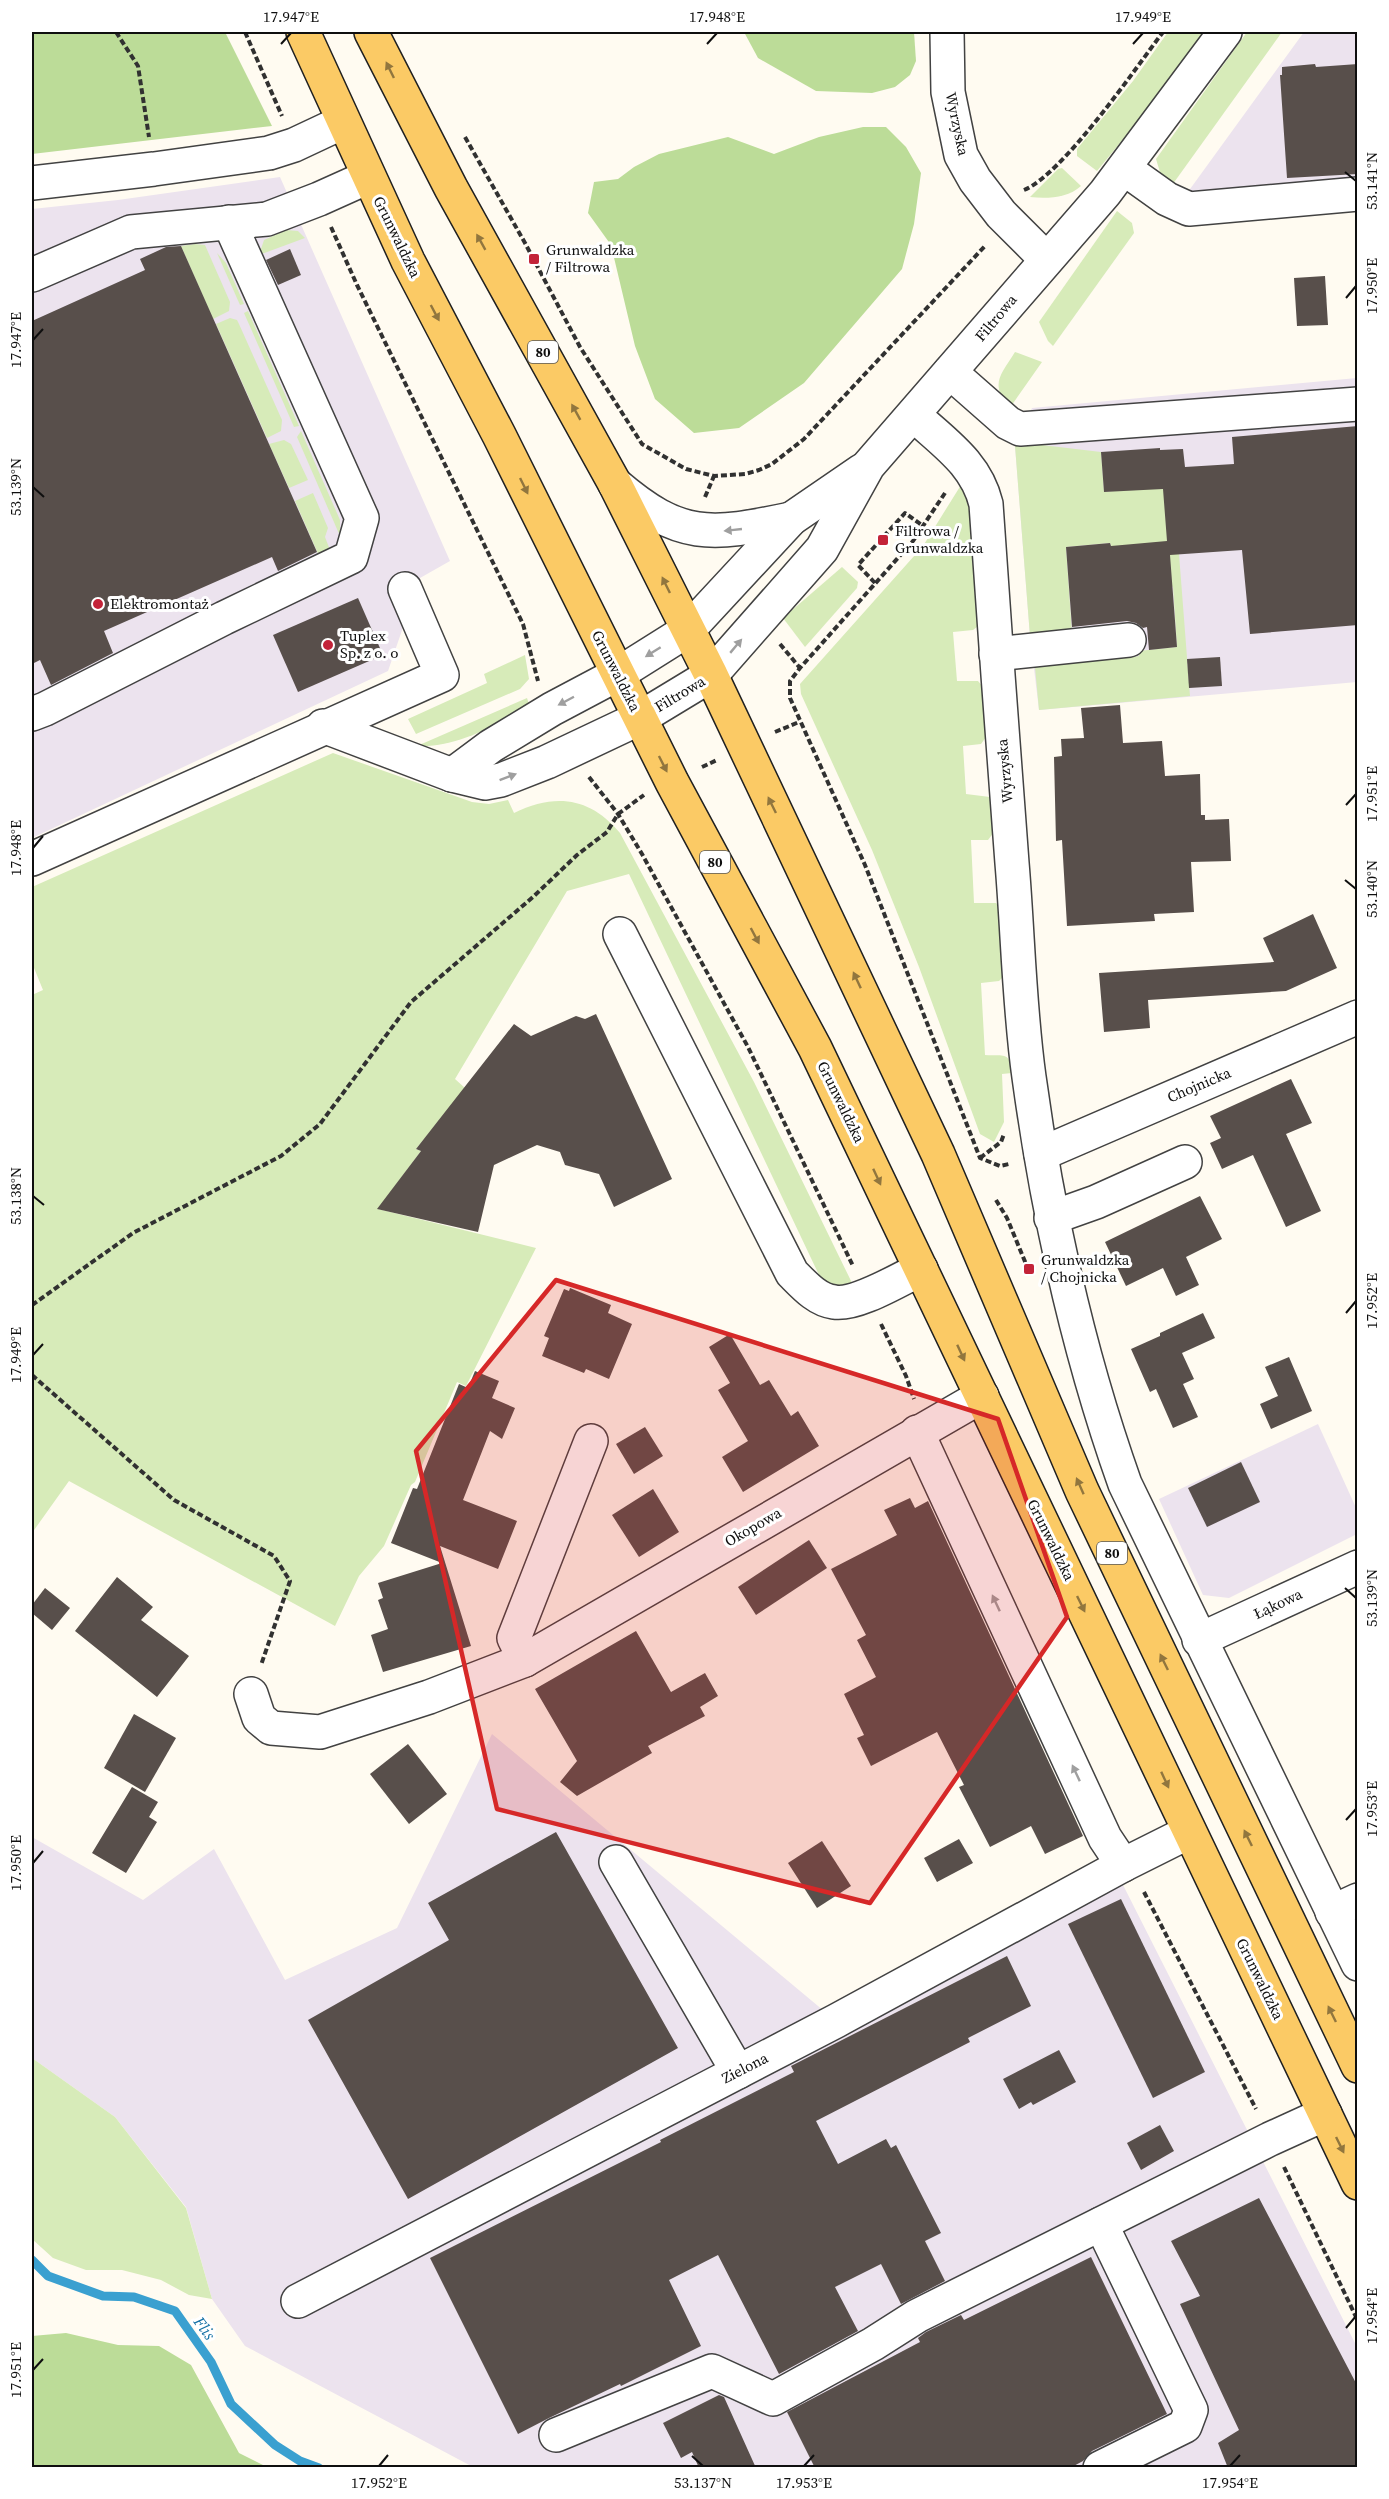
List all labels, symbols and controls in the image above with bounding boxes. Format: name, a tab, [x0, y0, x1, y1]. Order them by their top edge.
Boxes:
text: 17.947°E	[263, 6, 319, 27]
text: 17.948°E	[689, 6, 745, 27]
text: 17.949°E	[1115, 6, 1171, 27]
one-way arrow	[385, 61, 395, 78]
street label: Wyrzyska	[941, 90, 975, 158]
text: 53.141°N	[1361, 152, 1382, 210]
street label: Grunwaldzka	[369, 192, 426, 281]
one-way arrow	[476, 233, 486, 250]
place label: Grunwaldzka / Filtrowa	[546, 239, 635, 277]
marker: Grunwaldzka / Filtrowa	[527, 252, 541, 266]
text: 17.950°E	[1361, 258, 1382, 314]
street label: Filtrowa	[970, 289, 1022, 346]
one-way arrow	[430, 305, 440, 322]
text: 17.947°E	[5, 312, 26, 368]
road number: 80	[528, 341, 558, 363]
one-way arrow	[571, 404, 581, 421]
text: 53.139°N	[5, 458, 26, 516]
one-way arrow	[519, 478, 529, 495]
place label: Filtrowa / Grunwaldzka	[895, 520, 984, 558]
one-way arrow	[724, 525, 743, 535]
marker: Filtrowa / Grunwaldzka	[876, 533, 890, 547]
one-way arrow	[661, 577, 670, 594]
place label: Elektromontaż	[110, 593, 209, 614]
marker: Elektromontaż	[91, 597, 105, 611]
place label: Tuplex Sp. z o. o	[340, 625, 398, 663]
street label: Grunwaldzka	[587, 627, 646, 715]
marker: Tuplex Sp. z o. o	[321, 638, 335, 652]
one-way arrow	[729, 639, 742, 654]
one-way arrow	[645, 647, 661, 658]
street label: Filtrowa	[650, 670, 709, 717]
one-way arrow	[557, 696, 575, 706]
street label: Wyrzyska	[991, 738, 1018, 804]
one-way arrow	[658, 756, 668, 773]
text: 17.951°E	[1361, 766, 1382, 822]
one-way arrow	[500, 771, 518, 781]
one-way arrow	[767, 796, 777, 813]
text: 17.948°E	[5, 820, 26, 876]
road number: 80	[700, 851, 730, 873]
text: 53.140°N	[1361, 860, 1382, 918]
one-way arrow	[750, 928, 760, 945]
one-way arrow	[852, 972, 861, 989]
street label: Grunwaldzka	[813, 1057, 870, 1146]
street label: Chojnicka	[1164, 1062, 1234, 1107]
text: 53.138°N	[5, 1167, 26, 1225]
one-way arrow	[872, 1168, 881, 1185]
place label: Grunwaldzka / Chojnicka	[1041, 1249, 1130, 1287]
marker: Grunwaldzka / Chojnicka	[1022, 1262, 1036, 1276]
text: 17.952°E	[1361, 1273, 1382, 1329]
text: 17.949°E	[5, 1327, 26, 1383]
one-way arrow	[957, 1344, 966, 1361]
one-way arrow	[1075, 1476, 1085, 1494]
street label: Grunwaldzka	[1023, 1495, 1080, 1584]
street label: Okopowa	[720, 1502, 785, 1551]
road number: 80	[1097, 1542, 1127, 1564]
text: 53.139°N	[1361, 1569, 1382, 1627]
street label: Łąkowa	[1250, 1583, 1306, 1624]
one-way arrow	[992, 1594, 1001, 1611]
one-way arrow	[1077, 1596, 1086, 1613]
one-way arrow	[1159, 1653, 1169, 1670]
one-way arrow	[1071, 1764, 1080, 1781]
one-way arrow	[1160, 1772, 1169, 1789]
text: 17.953°E	[1361, 1781, 1382, 1837]
one-way arrow	[1244, 1829, 1253, 1846]
text: 17.950°E	[5, 1835, 26, 1891]
street label: Grunwaldzka	[1232, 1934, 1289, 2023]
one-way arrow	[1328, 2005, 1337, 2022]
street label: Zielona	[718, 2047, 772, 2088]
one-way arrow	[1335, 2137, 1344, 2154]
text: 17.954°E	[1361, 2288, 1382, 2344]
water label: Flis	[188, 2311, 221, 2344]
text: 17.951°E	[5, 2342, 26, 2398]
text: 17.952°E	[351, 2472, 407, 2493]
text: 53.137°N	[674, 2472, 732, 2493]
text: 17.953°E	[776, 2472, 832, 2493]
text: 17.954°E	[1202, 2472, 1258, 2493]

